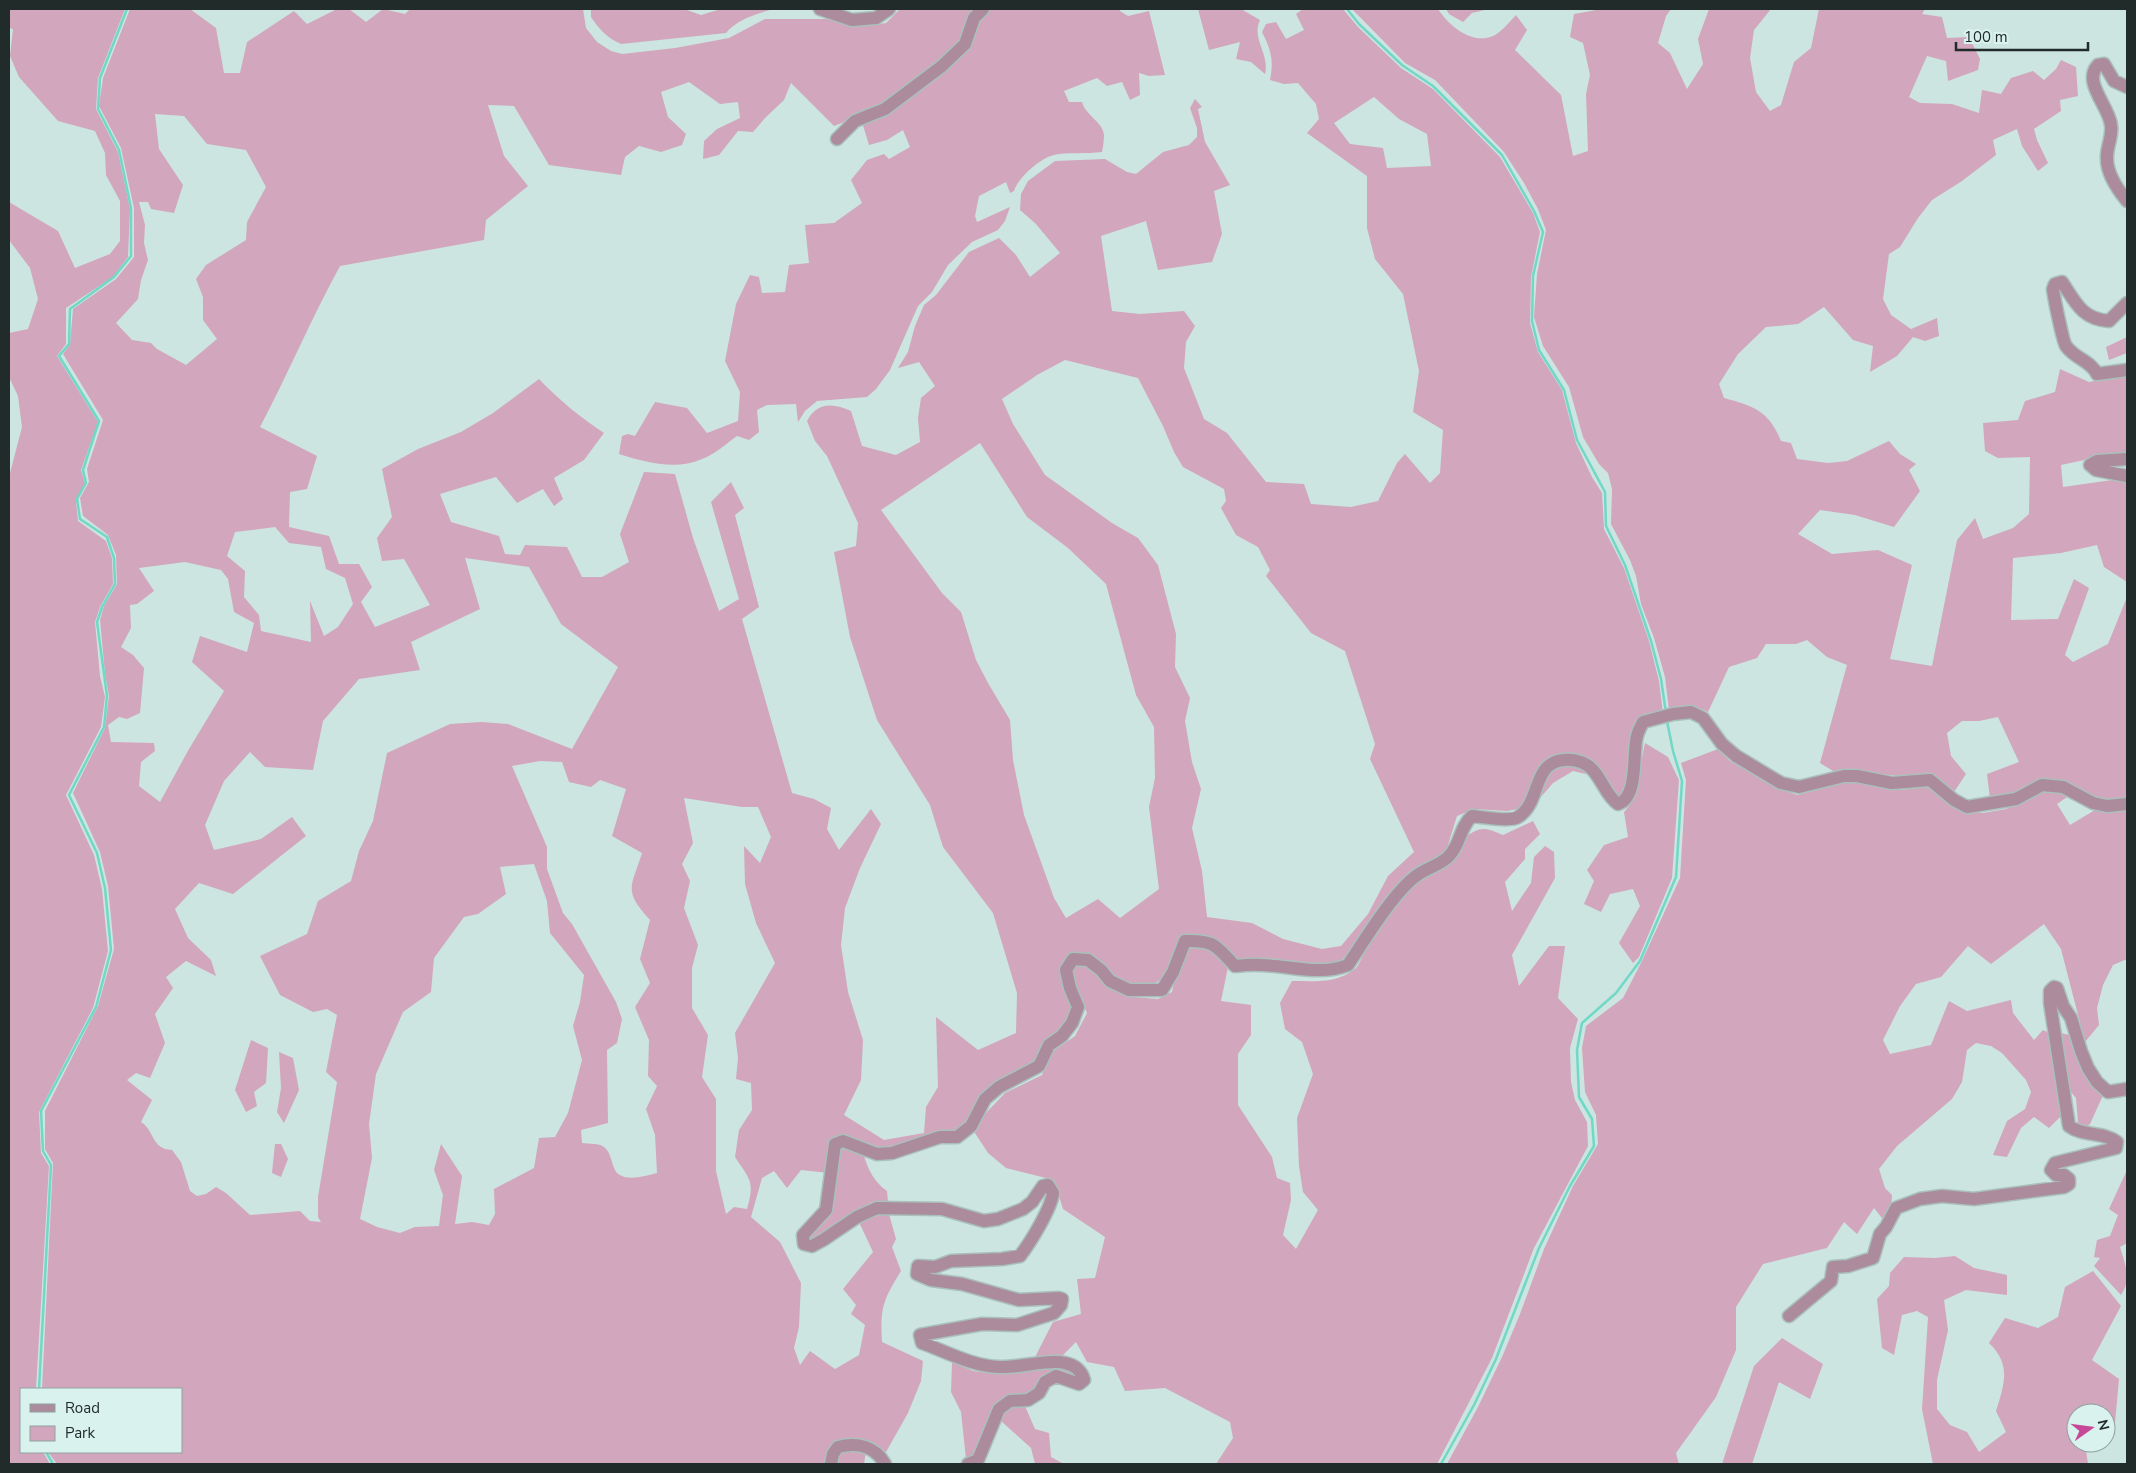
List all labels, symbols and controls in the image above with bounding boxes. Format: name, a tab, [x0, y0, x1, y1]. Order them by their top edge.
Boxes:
scale bar	[1956, 20, 2088, 52]
text: 100 m	[1964, 27, 2008, 47]
legend	[20, 1388, 182, 1453]
text: Road	[65, 1398, 100, 1418]
north arrow	[2066, 1403, 2116, 1453]
text: N	[2093, 1418, 2114, 1432]
text: Park	[65, 1423, 95, 1443]

